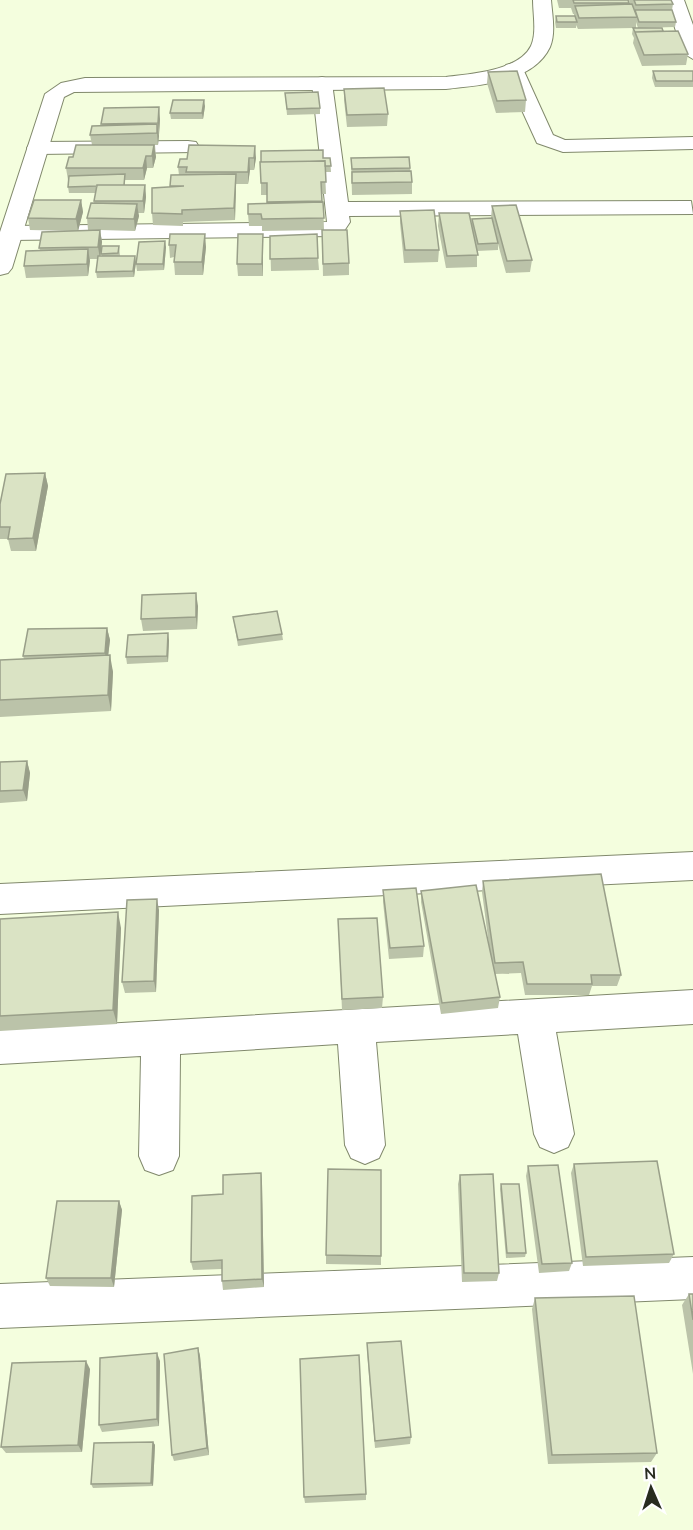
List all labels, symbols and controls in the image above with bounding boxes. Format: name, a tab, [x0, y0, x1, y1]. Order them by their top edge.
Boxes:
north arrow	[621, 1458, 681, 1518]
text: N	[644, 1463, 657, 1485]

